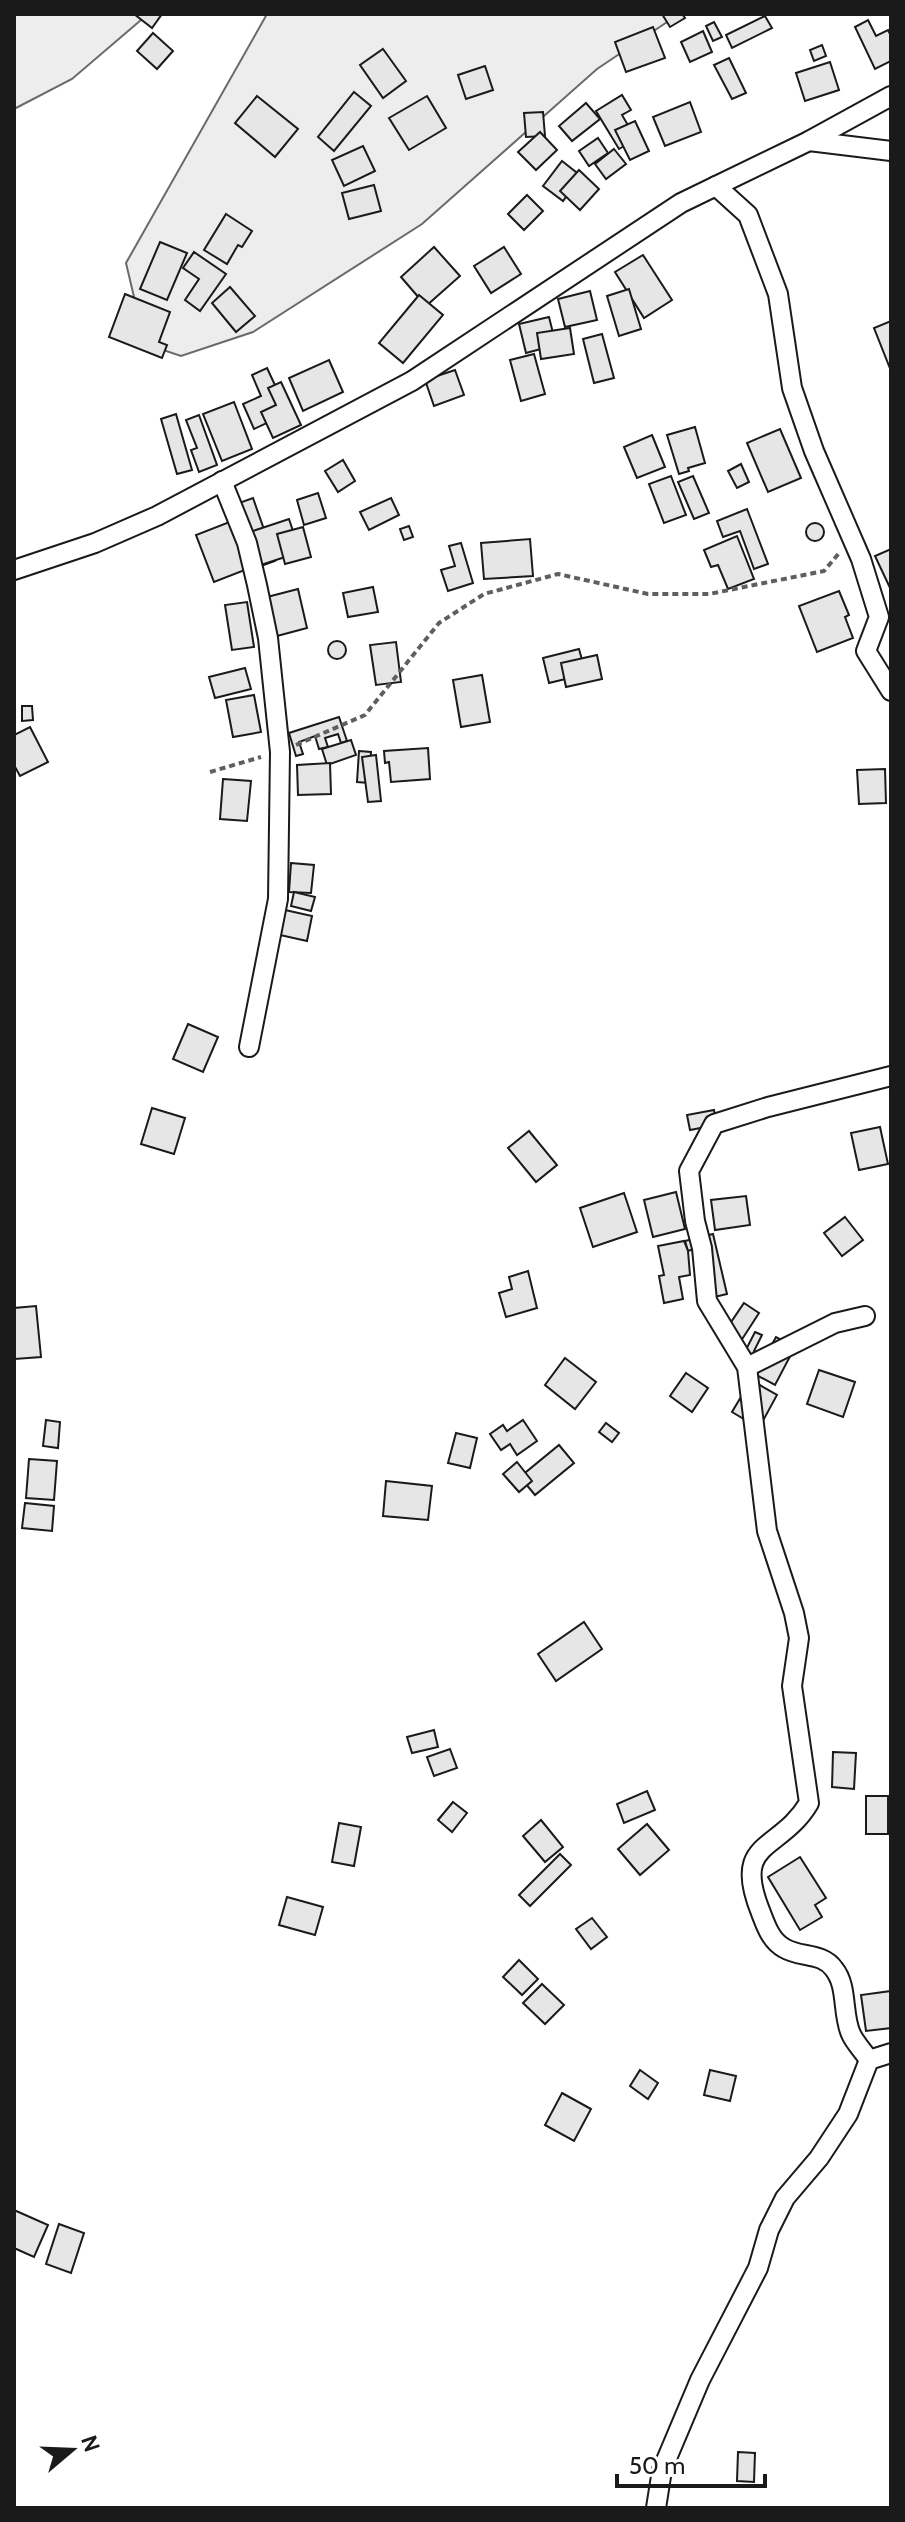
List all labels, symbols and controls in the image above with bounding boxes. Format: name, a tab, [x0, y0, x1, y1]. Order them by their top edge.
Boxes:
north arrow	[32, 2410, 112, 2490]
text: N	[75, 2432, 106, 2455]
scale bar	[617, 2438, 765, 2488]
text: 50 m	[629, 2451, 685, 2480]

